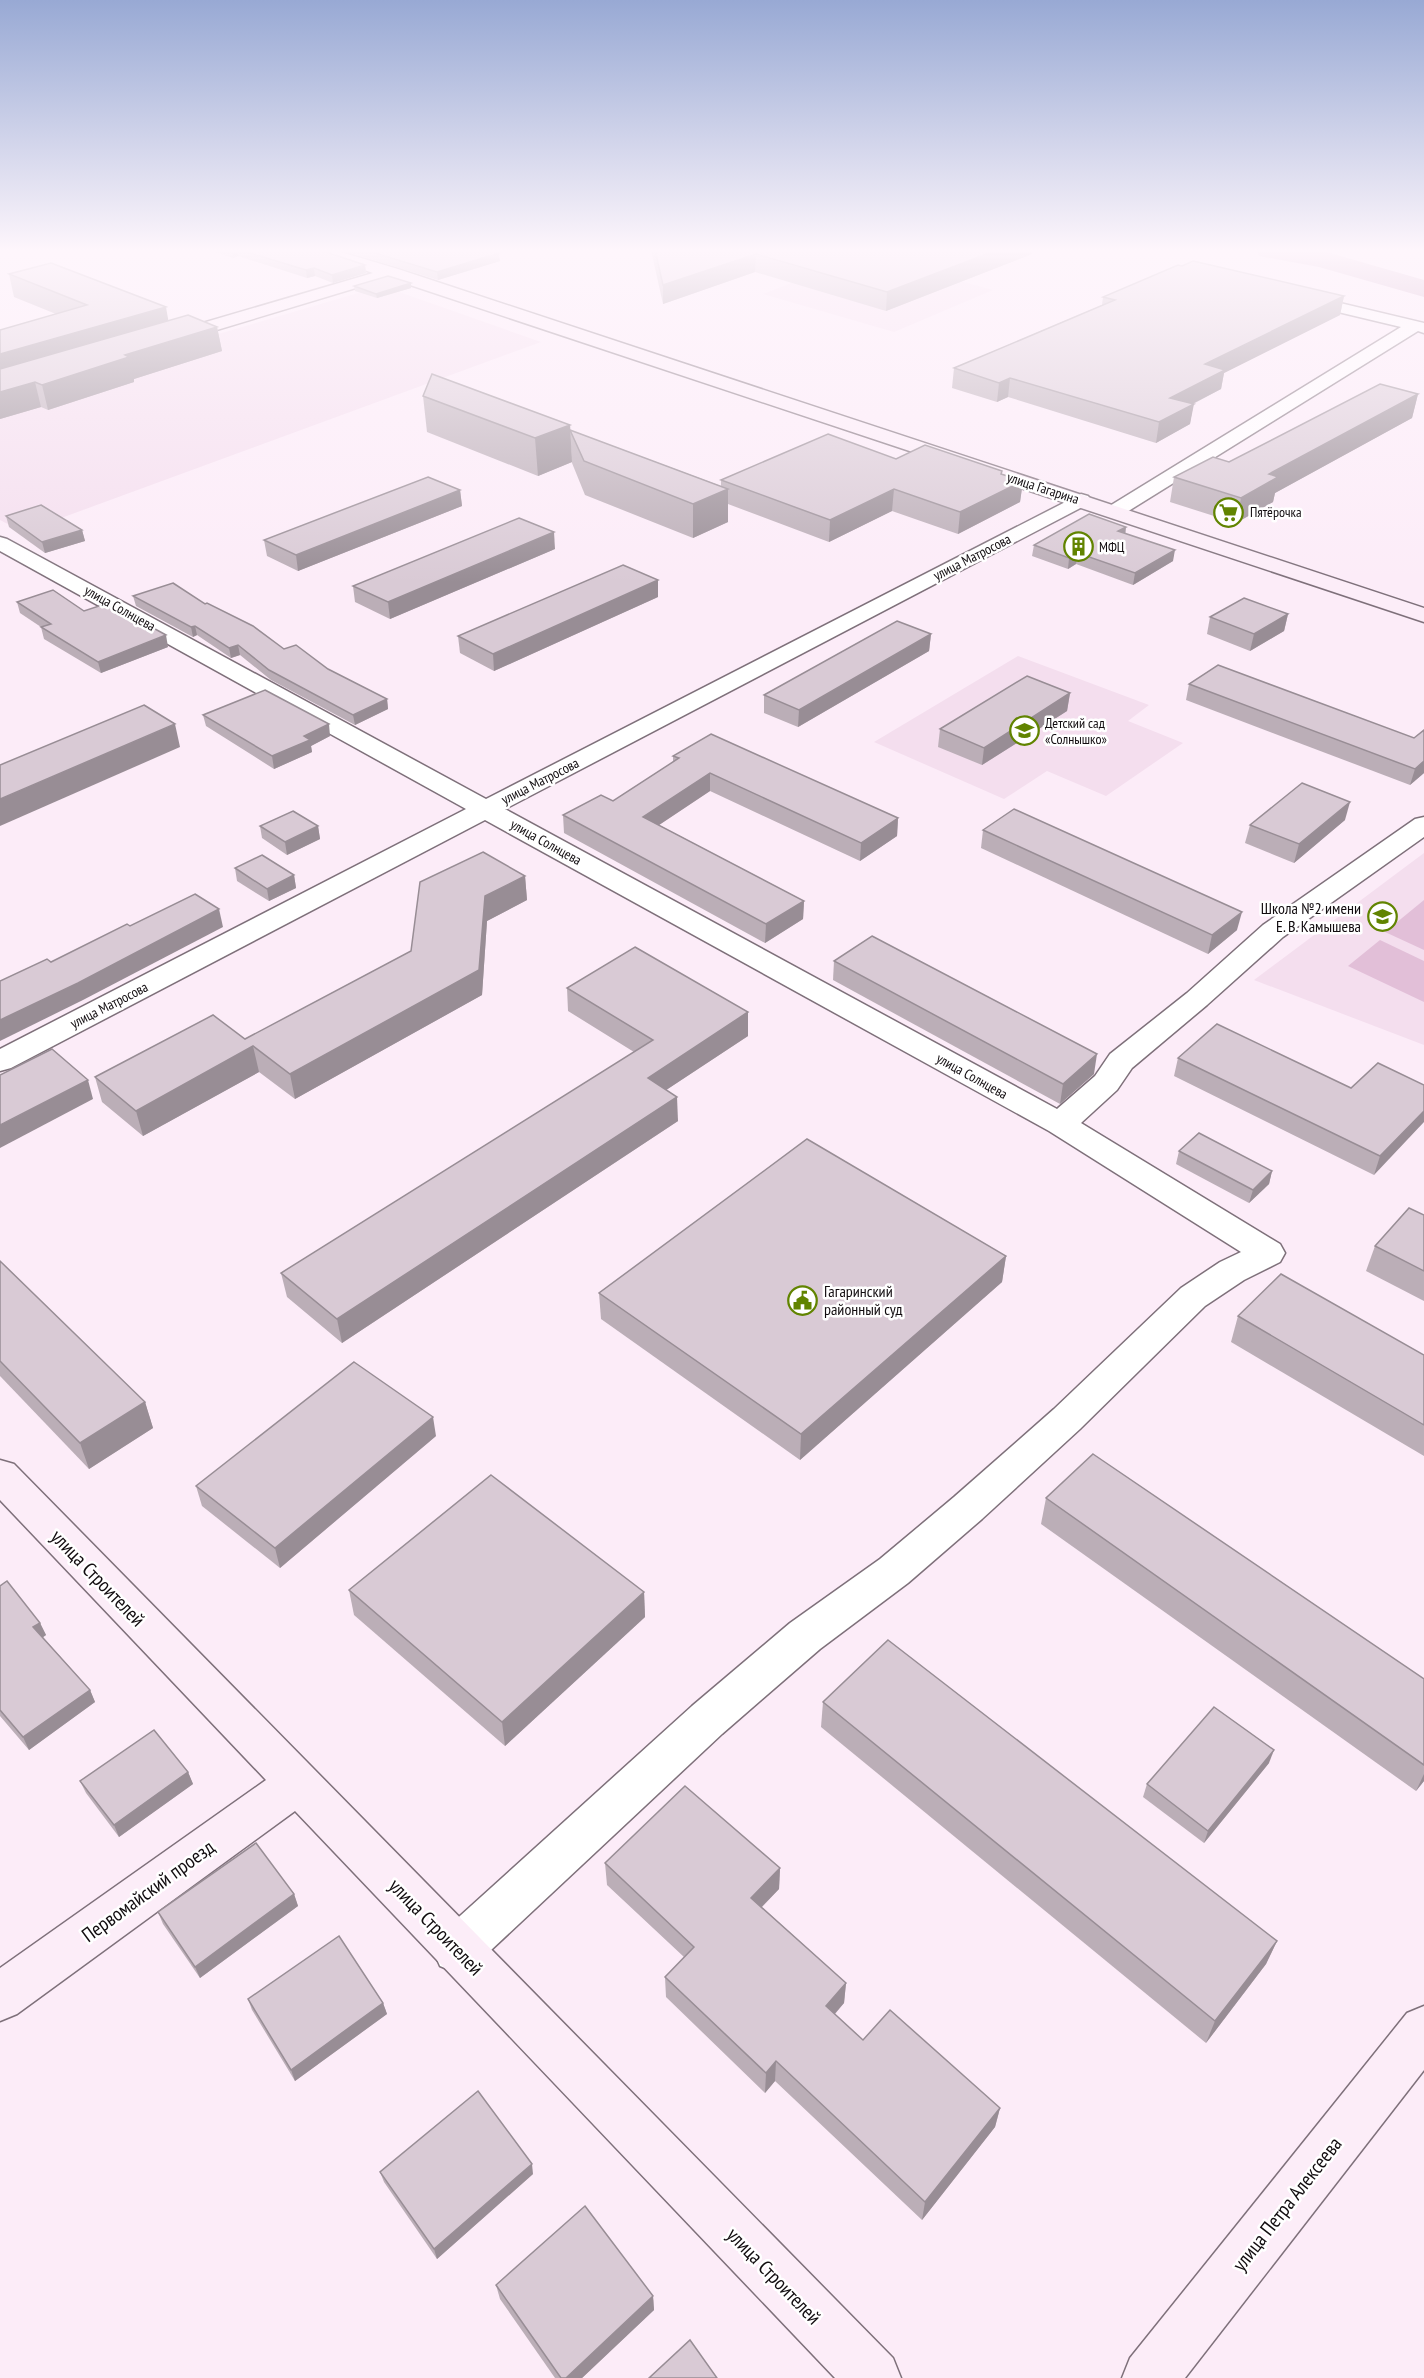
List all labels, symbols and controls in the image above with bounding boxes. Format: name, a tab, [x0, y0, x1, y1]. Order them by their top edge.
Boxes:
street label: улица Гагарина	[1005, 468, 1081, 508]
supermarket icon: Пятёрочка	[1213, 496, 1245, 528]
place label: Пятёрочка	[1250, 503, 1302, 521]
street label: улица Матросова	[930, 530, 1014, 584]
building icon: МФЦ	[1062, 531, 1094, 563]
place label: МФЦ	[1099, 538, 1125, 556]
street label: улица Солнцева	[81, 581, 159, 635]
place label: Детский сад «Солнышко»	[1045, 714, 1107, 748]
school or university icon: Детский сад «Солнышко»	[1008, 715, 1040, 747]
street label: улица Матросова	[498, 754, 582, 808]
street label: улица Солнцева	[507, 815, 585, 869]
place label: Школа №2 имени Е. В. Камышева	[1261, 898, 1361, 936]
school or university icon: Школа №2 имени Е. В. Камышева	[1366, 901, 1398, 933]
street label: улица Матросова	[67, 978, 151, 1032]
street label: улица Солнцева	[933, 1049, 1011, 1103]
place label: Гагаринский районный суд	[824, 1281, 903, 1319]
public building icon: Гагаринский районный суд	[787, 1284, 819, 1316]
street label: улица Строителей	[45, 1524, 151, 1632]
street label: Первомайский проезд	[76, 1834, 220, 1948]
street label: улица Строителей	[383, 1873, 489, 1981]
street label: улица Петра Алексеева	[1226, 2132, 1348, 2276]
street label: улица Строителей	[721, 2222, 827, 2330]

